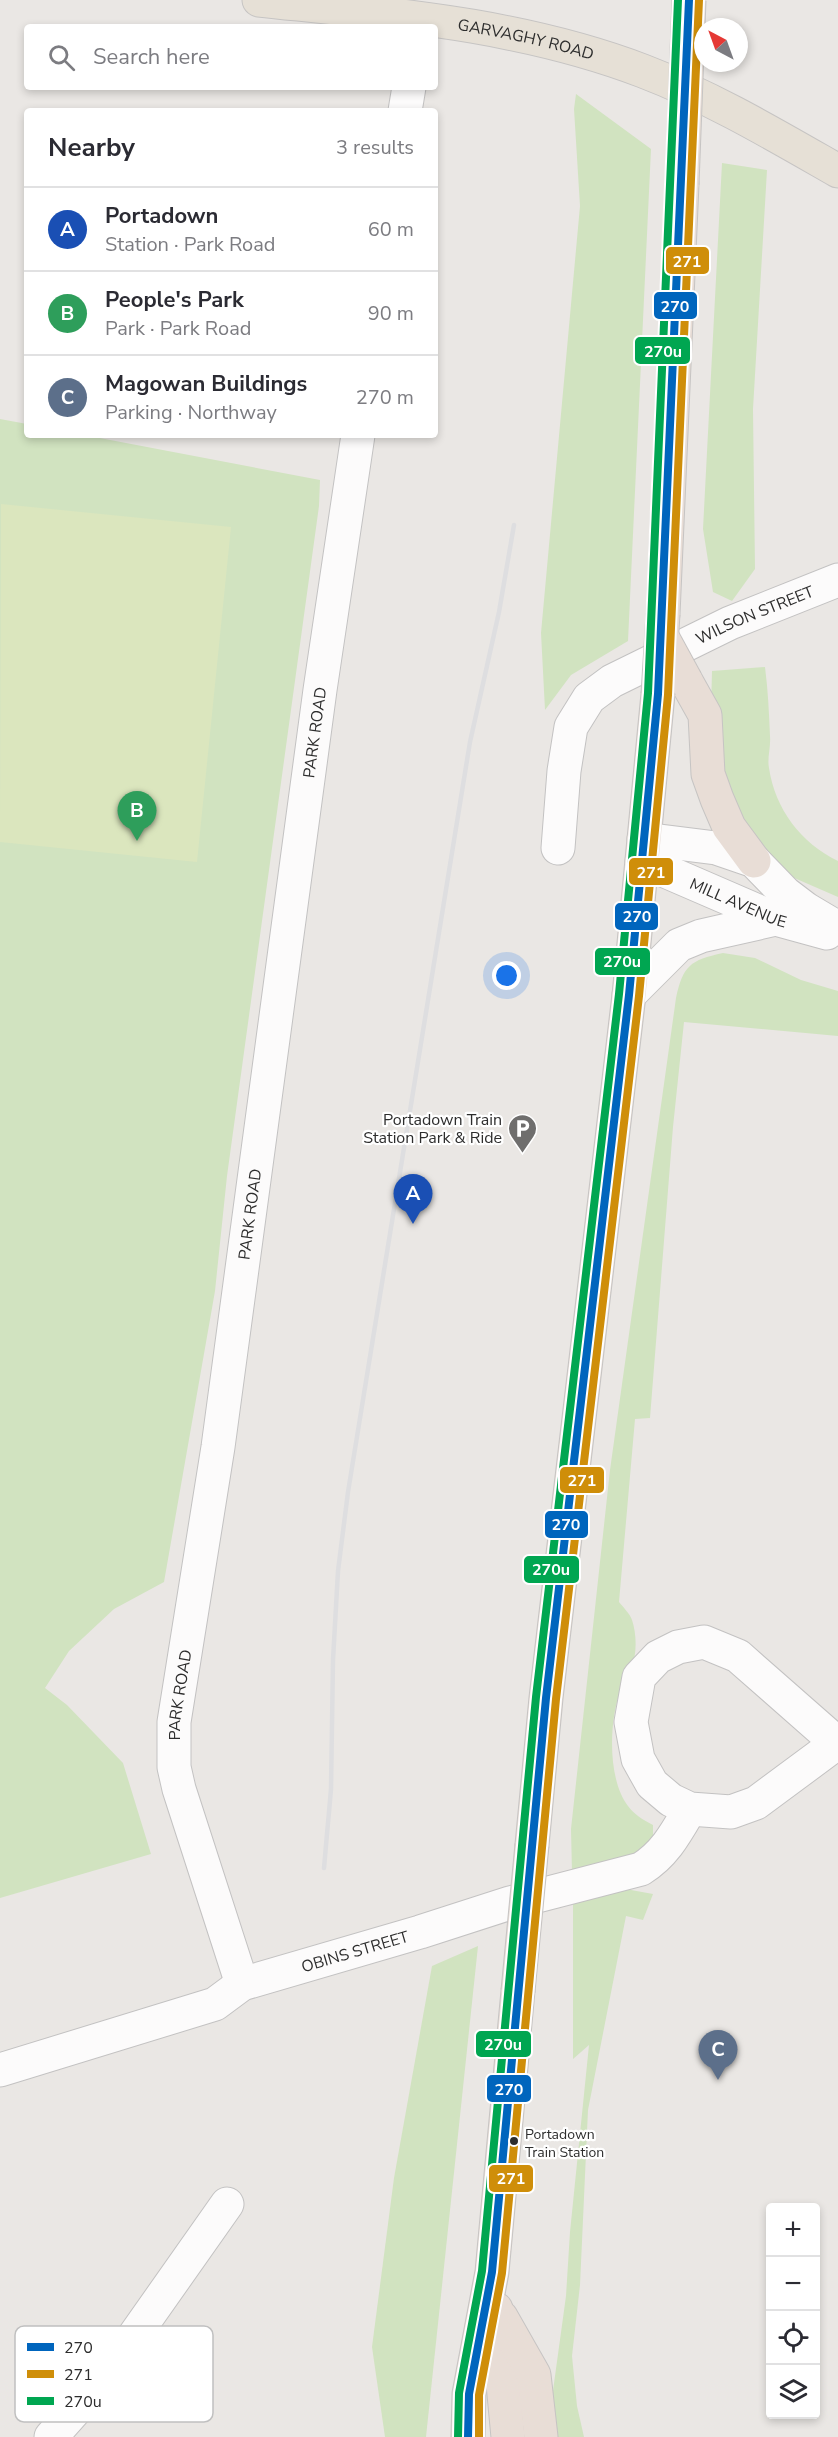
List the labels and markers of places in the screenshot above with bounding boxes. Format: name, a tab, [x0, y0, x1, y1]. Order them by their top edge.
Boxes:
pin: B	[118, 792, 156, 841]
place label: Portadown Train Station Park & Ride	[363, 1109, 502, 1149]
parking icon: Portadown Train Station Park & Ride	[507, 1112, 539, 1154]
pin: A	[394, 1174, 432, 1224]
pin: C	[698, 2030, 738, 2080]
place label: Portadown Train Station	[525, 2125, 604, 2162]
marker: Portadown Train Station	[508, 2135, 520, 2147]

